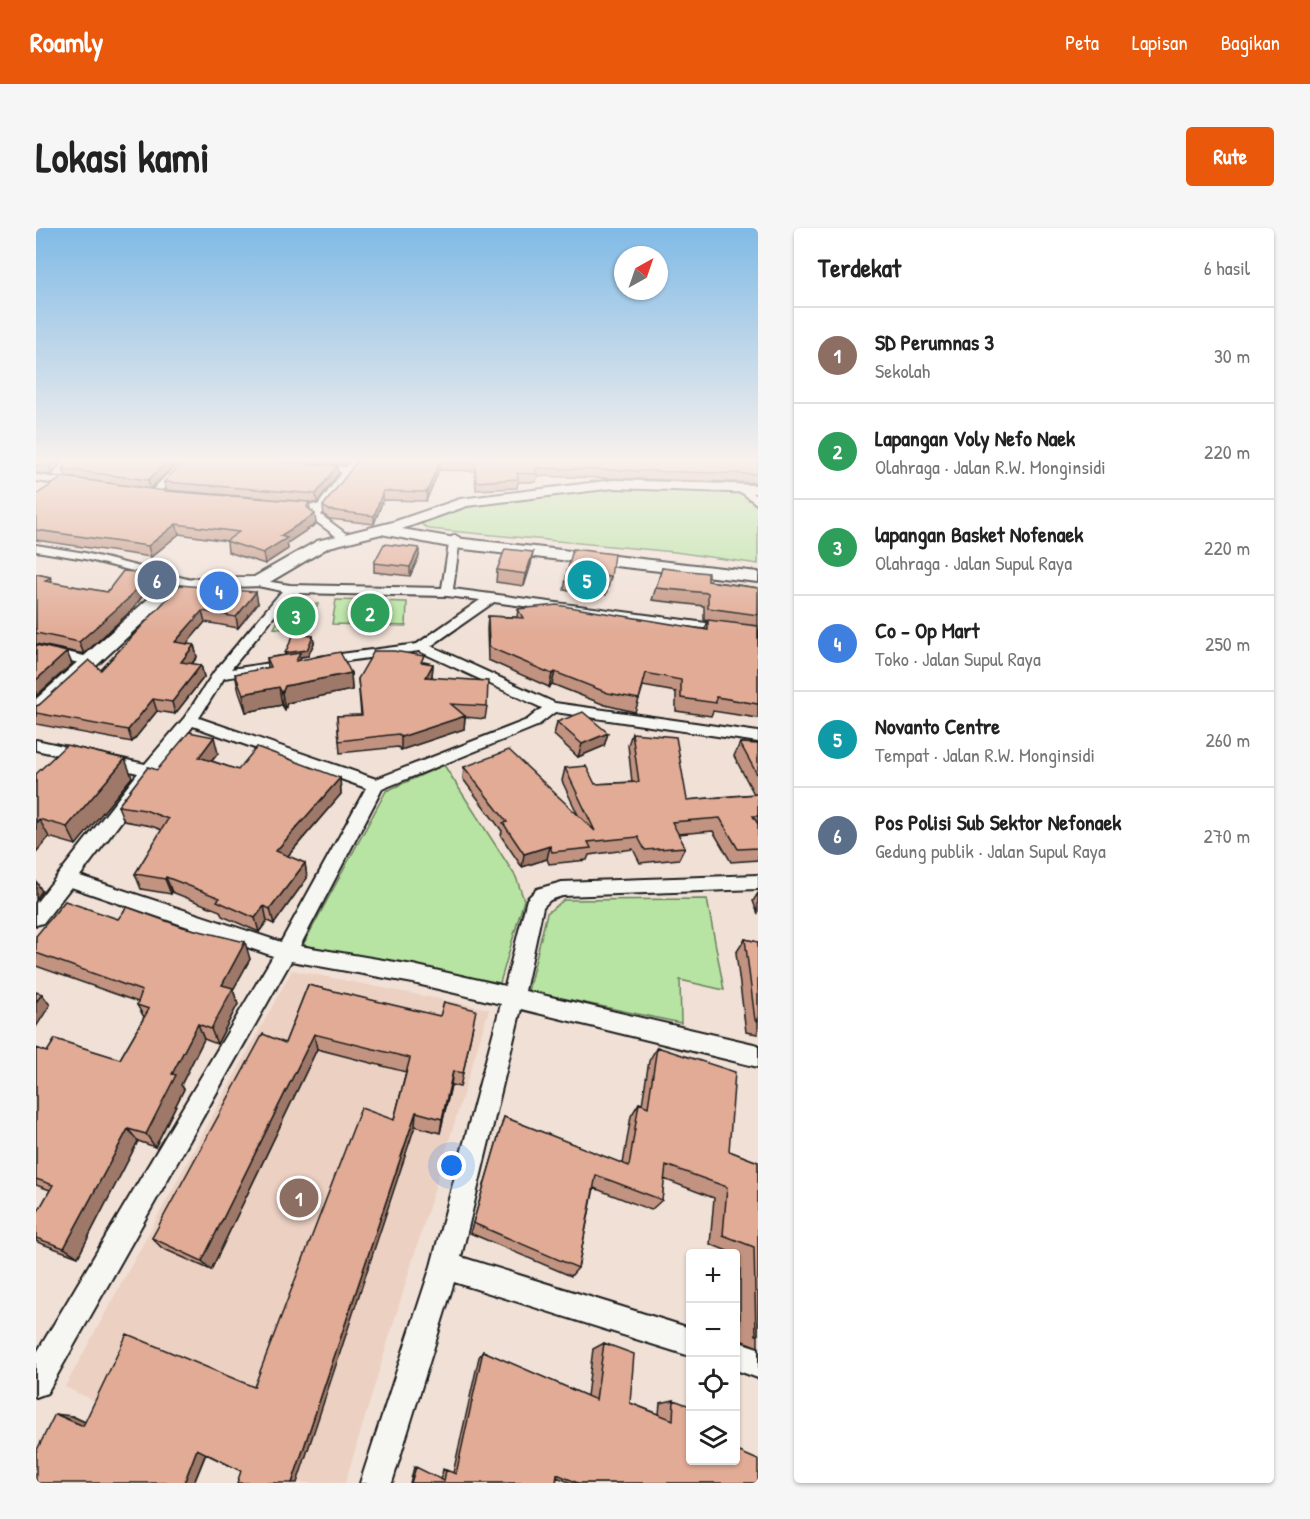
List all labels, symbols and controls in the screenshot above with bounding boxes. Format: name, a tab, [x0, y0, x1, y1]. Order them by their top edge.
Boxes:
text: Roamly	[30, 23, 103, 61]
text: Peta	[1065, 28, 1099, 57]
text: Lapisan	[1132, 28, 1188, 57]
text: Bagikan	[1221, 28, 1280, 57]
button: Rute	[1186, 127, 1274, 186]
text: Lokasi kami	[36, 128, 210, 185]
north arrow	[614, 246, 668, 300]
text: Terdekat	[818, 250, 901, 285]
text: 6 hasil	[1204, 254, 1250, 281]
text: SD Perumnas 3	[875, 327, 994, 357]
text: 1	[834, 342, 841, 369]
text: 30 m	[1214, 342, 1250, 369]
text: Sekolah	[875, 357, 930, 384]
text: Lapangan Voly Nefo Naek	[875, 423, 1075, 453]
text: 2	[833, 438, 842, 465]
text: 220 m	[1204, 438, 1250, 465]
text: Olahraga · Jalan R.W. Monginsidi	[875, 453, 1106, 480]
text: lapangan Basket Nofenaek	[875, 519, 1083, 549]
text: 3	[833, 534, 842, 561]
text: 220 m	[1204, 534, 1250, 561]
text: Olahraga · Jalan Supul Raya	[875, 549, 1072, 576]
pin: 6	[138, 558, 176, 602]
pin: 5	[568, 558, 606, 602]
pin: 4	[200, 568, 238, 614]
pin: 2	[350, 590, 390, 636]
pin: 3	[276, 594, 316, 638]
text: Co - Op Mart	[875, 615, 979, 645]
text: 4	[834, 630, 841, 657]
text: 250 m	[1205, 630, 1250, 657]
text: Toko · Jalan Supul Raya	[875, 645, 1041, 672]
text: Novanto Centre	[875, 711, 1000, 741]
text: 5	[833, 726, 842, 753]
text: 260 m	[1206, 726, 1250, 753]
text: Tempat · Jalan R.W. Monginsidi	[875, 741, 1095, 768]
text: Pos Polisi Sub Sektor Nefonaek	[875, 807, 1121, 837]
text: 6	[834, 822, 841, 849]
text: 270 m	[1204, 822, 1250, 849]
text: Gedung publik · Jalan Supul Raya	[875, 837, 1106, 864]
your location	[437, 1151, 466, 1180]
pin: 1	[280, 1176, 318, 1220]
map controls	[686, 1249, 740, 1465]
button: +	[686, 1249, 740, 1303]
button: −	[686, 1303, 740, 1357]
button: locate	[686, 1357, 740, 1411]
button: layers	[686, 1411, 740, 1465]

